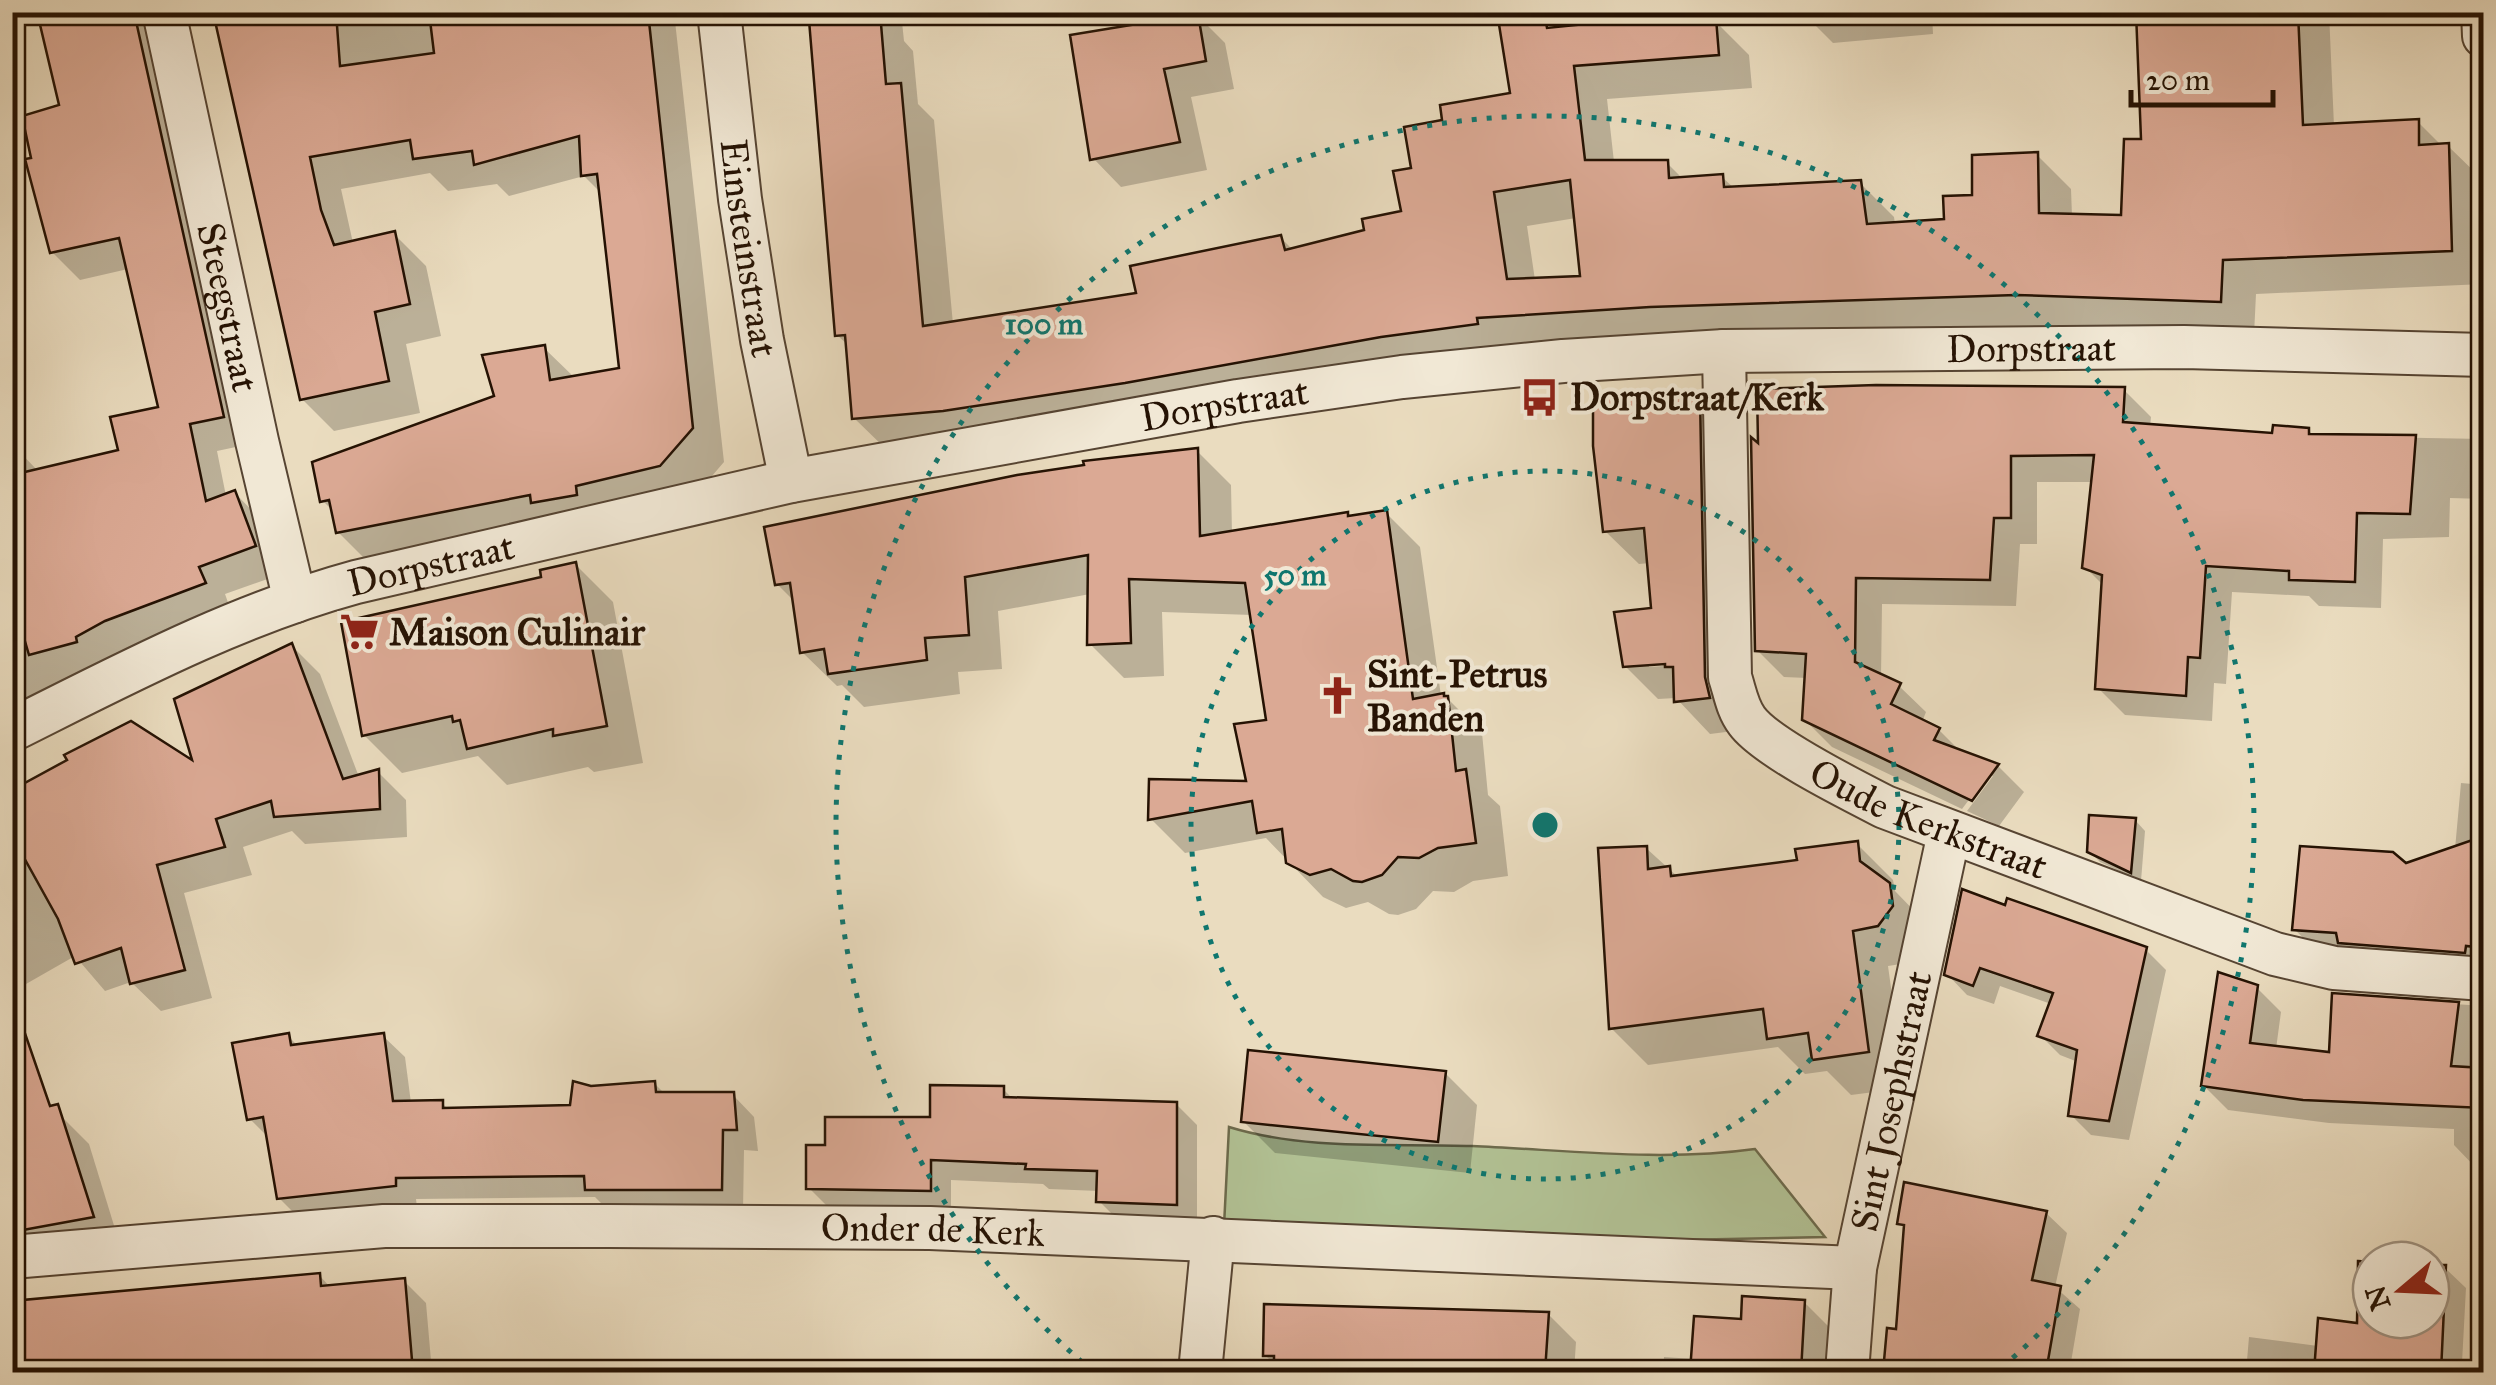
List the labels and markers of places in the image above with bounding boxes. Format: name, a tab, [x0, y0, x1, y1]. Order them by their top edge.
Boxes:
place label: Dorpstraat/Kerk	[1570, 374, 1825, 420]
bus stop icon: Dorpstraat/Kerk	[1519, 376, 1561, 418]
place label: Maison Culinair	[389, 609, 646, 655]
supermarket icon: Maison Culinair	[338, 611, 380, 653]
place label: Sint-Petrus Banden	[1367, 651, 1548, 741]
church icon: Sint-Petrus Banden	[1316, 675, 1358, 717]
centre of rings	[1527, 807, 1563, 843]

